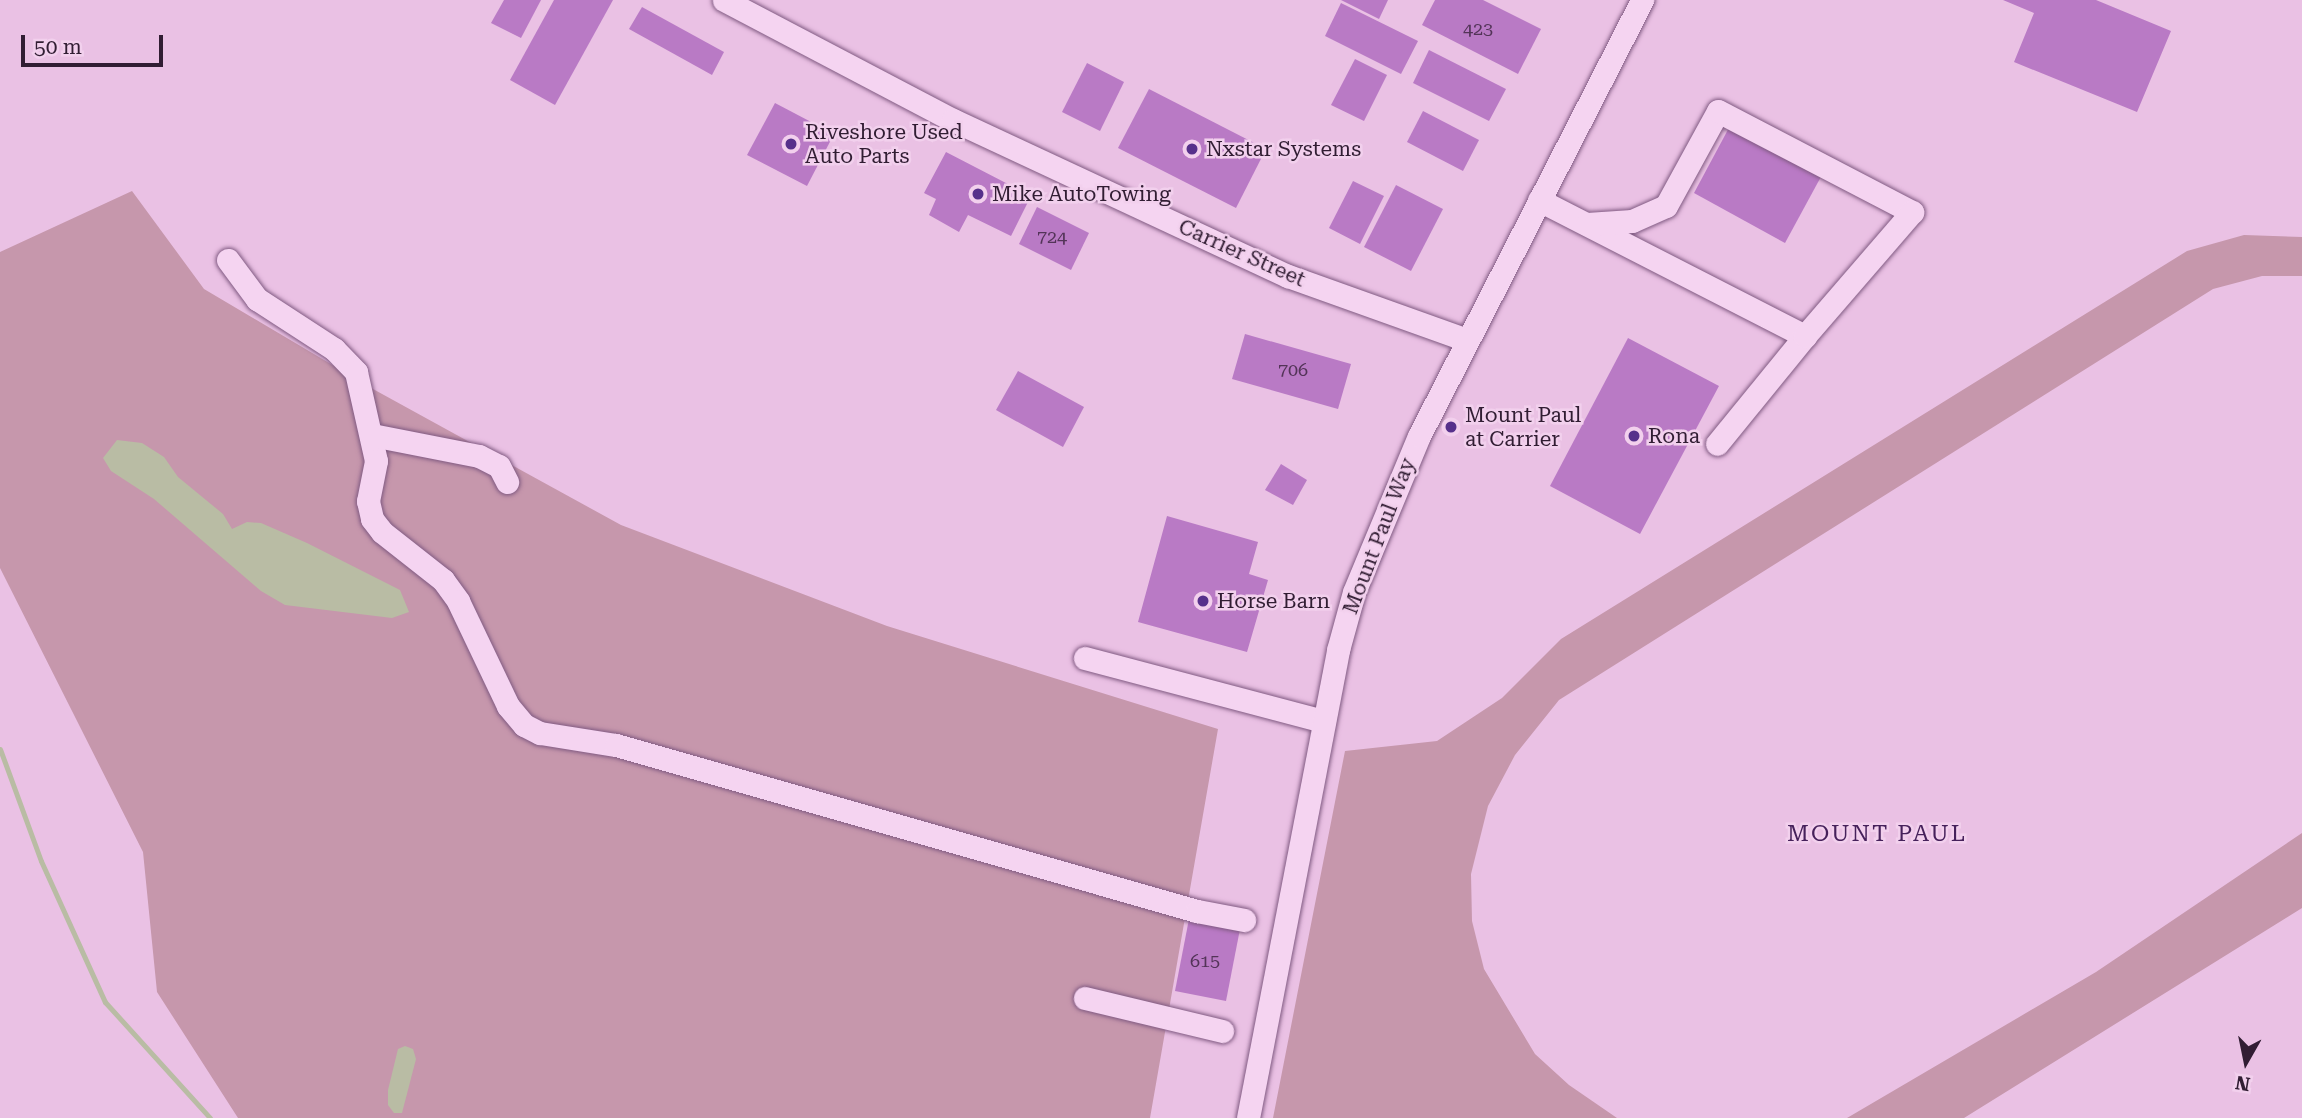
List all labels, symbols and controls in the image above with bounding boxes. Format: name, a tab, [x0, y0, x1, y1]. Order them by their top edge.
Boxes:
house number: 423	[1463, 18, 1493, 40]
scale bar	[24, 21, 166, 65]
text: 50 m	[34, 35, 82, 59]
place label: Riveshore Used Auto Parts	[805, 119, 963, 169]
marker: Riveshore Used Auto Parts	[783, 136, 799, 152]
place label: Nxstar Systems	[1206, 136, 1361, 162]
marker: Nxstar Systems	[1184, 141, 1200, 157]
place label: Mike AutoTowing	[992, 181, 1171, 207]
marker: Mike AutoTowing	[970, 186, 986, 202]
street label: Carrier Street	[1175, 214, 1309, 292]
house number: 724	[1037, 226, 1067, 248]
house number: 706	[1278, 359, 1308, 381]
place label: Mount Paul at Carrier	[1465, 402, 1581, 452]
marker: Mount Paul at Carrier	[1443, 419, 1459, 435]
place label: Rona	[1648, 423, 1700, 449]
marker: Rona	[1626, 428, 1642, 444]
street label: Mount Paul Way	[1338, 454, 1420, 618]
place label: Horse Barn	[1217, 588, 1330, 614]
marker: Horse Barn	[1195, 593, 1211, 609]
district label: MOUNT PAUL	[1788, 820, 1966, 848]
house number: 615	[1190, 950, 1220, 972]
north arrow	[2211, 1027, 2281, 1097]
text: N	[2234, 1071, 2252, 1096]

